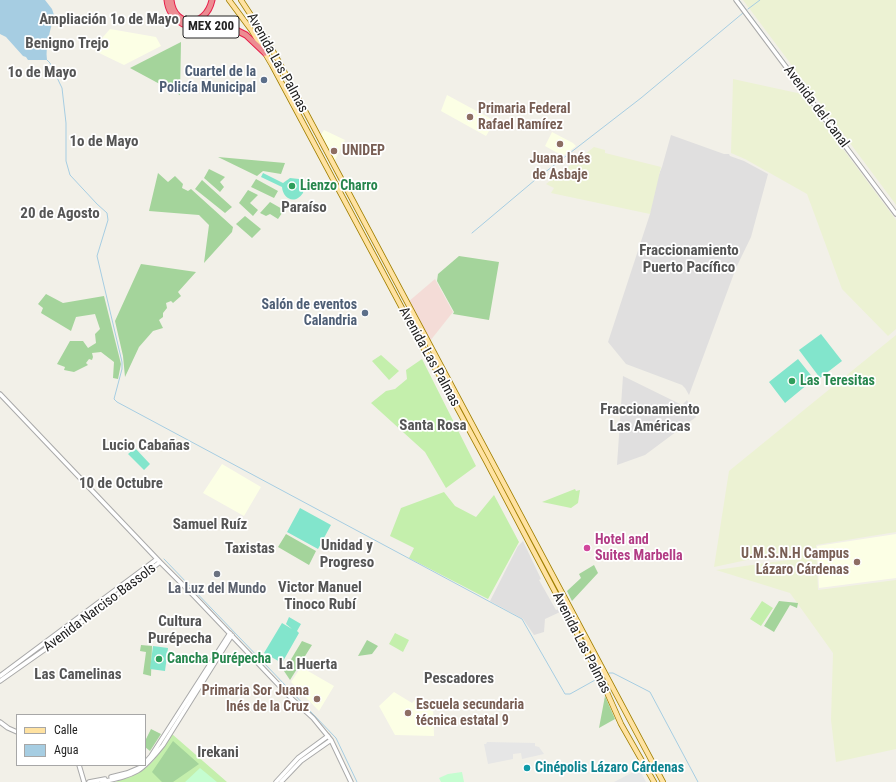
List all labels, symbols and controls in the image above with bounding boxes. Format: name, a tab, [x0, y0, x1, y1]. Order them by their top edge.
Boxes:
street label: Avenida Las Palmas	[243, 10, 311, 116]
district label: Ampliación 1o de Mayo	[39, 11, 179, 29]
road number: MEX 200	[183, 16, 239, 38]
district label: Benigno Trejo	[25, 35, 109, 53]
street label: Avenida del Canal	[780, 63, 852, 151]
district label: 1o de Mayo	[8, 64, 76, 82]
place label: Cuartel de la Policía Municipal	[159, 64, 256, 96]
marker: Cuartel de la Policía Municipal	[259, 75, 269, 85]
place label: Primaria Federal Rafael Ramírez	[478, 101, 570, 134]
marker: Primaria Federal Rafael Ramírez	[465, 112, 475, 122]
district label: 1o de Mayo	[70, 133, 138, 151]
marker: Juana Inés de Asbaje	[555, 139, 565, 149]
place label: UNIDEP	[342, 143, 385, 159]
marker: UNIDEP	[329, 146, 339, 156]
place label: Juana Inés de Asbaje	[530, 151, 590, 184]
place label: Lienzo Charro	[300, 178, 378, 194]
marker: Lienzo Charro	[287, 181, 297, 191]
district label: Paraíso	[281, 199, 327, 217]
district label: 20 de Agosto	[20, 205, 100, 223]
district label: Fraccionamiento Puerto Pacífico	[639, 242, 739, 277]
place label: Salón de eventos Calandria	[262, 297, 357, 330]
street label: Avenida Las Palmas	[395, 304, 463, 410]
marker: Salón de eventos Calandria	[360, 308, 370, 318]
place label: Las Teresitas	[800, 373, 875, 389]
marker: Las Teresitas	[787, 376, 797, 386]
district label: Fraccionamiento Las Américas	[600, 401, 700, 436]
district label: Santa Rosa	[399, 417, 467, 435]
district label: Lucio Cabañas	[102, 437, 190, 455]
district label: 10 de Octubre	[79, 475, 163, 493]
district label: Samuel Ruíz	[173, 516, 247, 534]
place label: Hotel and Suites Marbella	[595, 532, 683, 564]
district label: Unidad y Progreso	[320, 537, 374, 572]
district label: Taxistas	[225, 540, 275, 558]
marker: Hotel and Suites Marbella	[582, 543, 592, 553]
place label: U.M.S.N.H Campus Lázaro Cárdenas	[741, 546, 849, 578]
marker: U.M.S.N.H Campus Lázaro Cárdenas	[852, 557, 862, 567]
street label: Avenida Narciso Bassols	[40, 560, 160, 656]
marker: La Luz del Mundo	[212, 569, 222, 579]
district label: Victor Manuel Tinoco Rubí	[278, 579, 362, 614]
place label: La Luz del Mundo	[168, 581, 266, 597]
street label: Avenida Las Palmas	[548, 590, 614, 696]
district label: Cultura Purépecha	[148, 613, 212, 648]
place label: Cancha Purépecha	[167, 651, 271, 667]
marker: Cancha Purépecha	[154, 654, 164, 664]
district label: La Huerta	[279, 656, 337, 674]
district label: Las Camelinas	[34, 666, 122, 684]
district label: Pescadores	[424, 670, 494, 688]
place label: Primaria Sor Juana Inés de la Cruz	[202, 683, 309, 716]
marker: Primaria Sor Juana Inés de la Cruz	[312, 694, 322, 704]
place label: Escuela secundaria técnica estatal 9	[416, 697, 524, 730]
marker: Escuela secundaria técnica estatal 9	[403, 708, 413, 718]
legend	[16, 714, 146, 766]
text: Calle	[54, 723, 78, 737]
text: Agua	[54, 743, 78, 757]
district label: Irekani	[197, 744, 239, 762]
place label: Cinépolis Lázaro Cárdenas	[535, 760, 684, 776]
marker: Cinépolis Lázaro Cárdenas	[522, 763, 532, 773]

